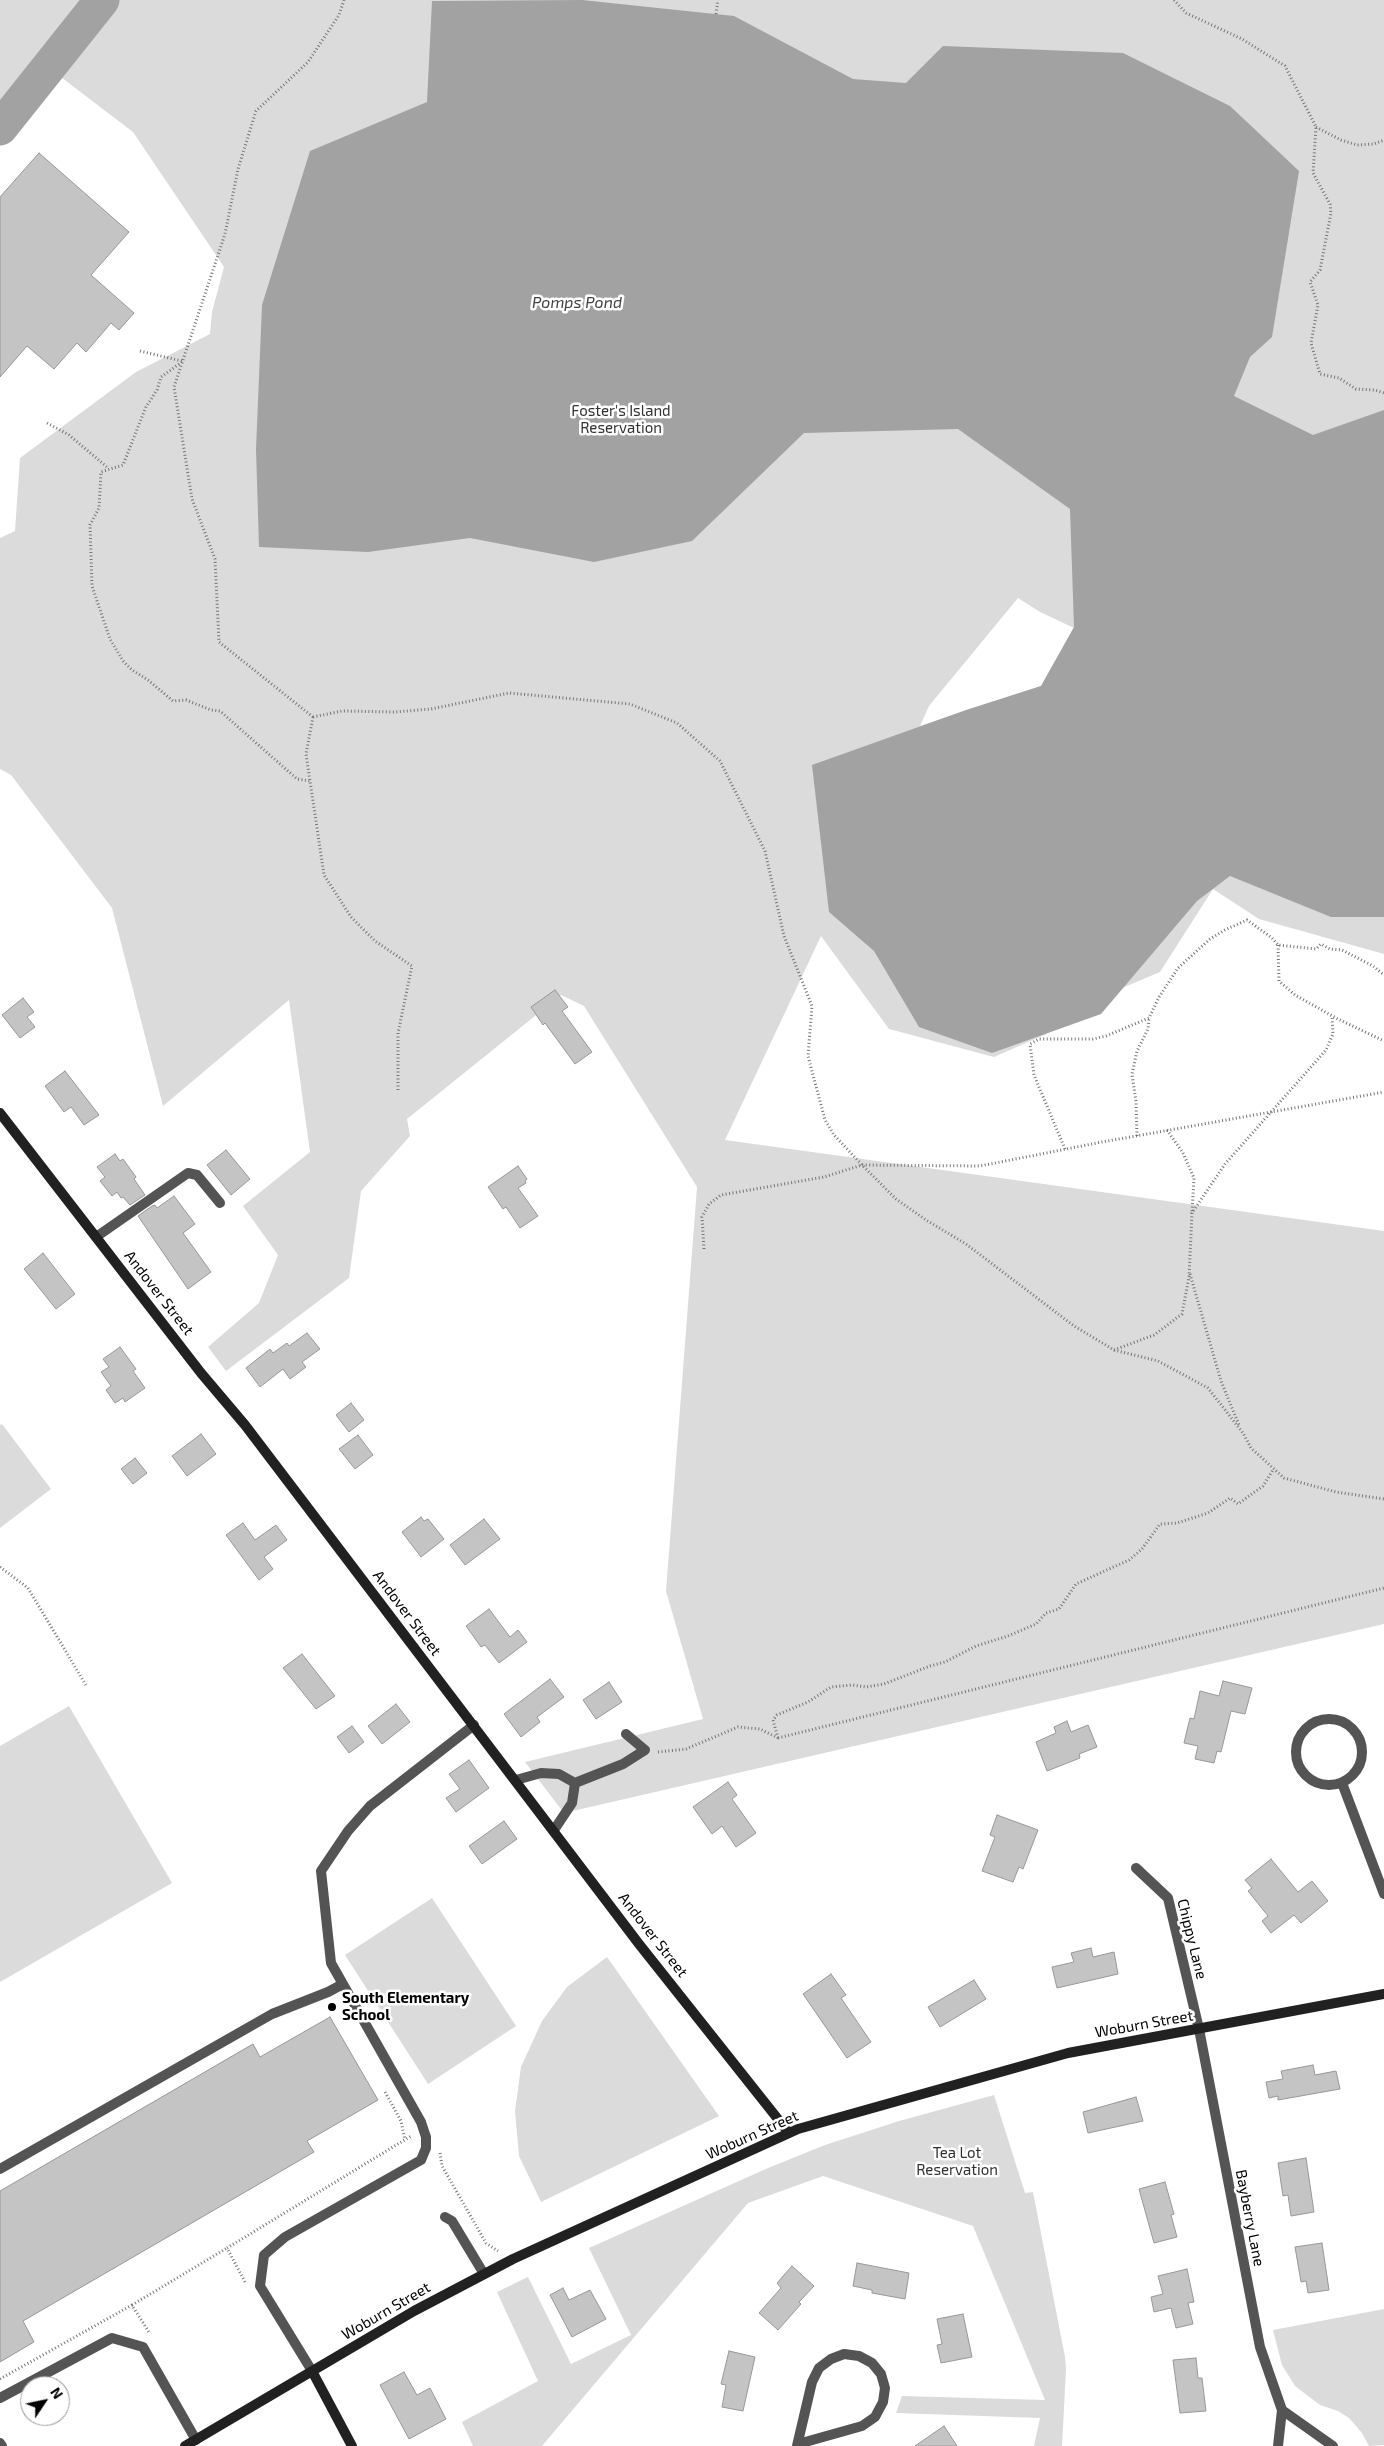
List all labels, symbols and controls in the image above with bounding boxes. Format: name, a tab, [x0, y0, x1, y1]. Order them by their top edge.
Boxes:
water label: Pomps Pond	[532, 293, 622, 313]
park label: Foster's Island Reservation	[571, 402, 671, 437]
street label: Andover Street	[120, 1247, 198, 1339]
street label: Andover Street	[369, 1567, 445, 1659]
street label: Andover Street	[614, 1889, 692, 1981]
street label: Chippy Lane	[1173, 1897, 1211, 1981]
place label: South Elementary School	[342, 1989, 469, 2024]
marker: South Elementary School	[326, 2001, 338, 2013]
street label: Woburn Street	[1094, 2007, 1194, 2041]
street label: Woburn Street	[703, 2107, 801, 2163]
park label: Tea Lot Reservation	[916, 2144, 998, 2179]
street label: Bayberry Lane	[1232, 2168, 1268, 2268]
street label: Woburn Street	[338, 2278, 434, 2344]
north arrow	[20, 2376, 70, 2426]
text: N	[47, 2384, 67, 2402]

